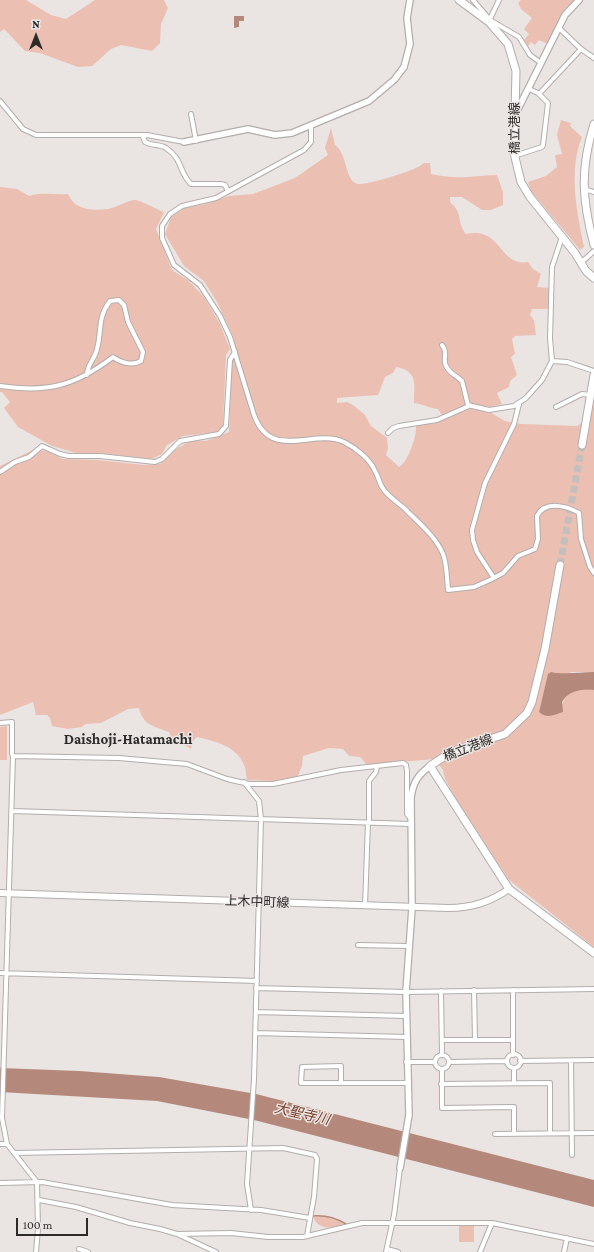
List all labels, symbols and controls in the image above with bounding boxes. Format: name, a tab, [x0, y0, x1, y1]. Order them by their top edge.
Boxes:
north arrow	[16, 16, 56, 56]
text: N	[32, 18, 40, 30]
street label: 橋立港線	[507, 102, 523, 154]
district label: Daishoji-Hatamachi	[64, 730, 192, 748]
street label: 橋立港線	[441, 731, 495, 765]
street label: 上木中町線	[224, 893, 290, 911]
water label: 大聖寺川	[273, 1100, 331, 1128]
scale bar	[18, 1210, 90, 1236]
text: 100 m	[23, 1218, 52, 1232]

